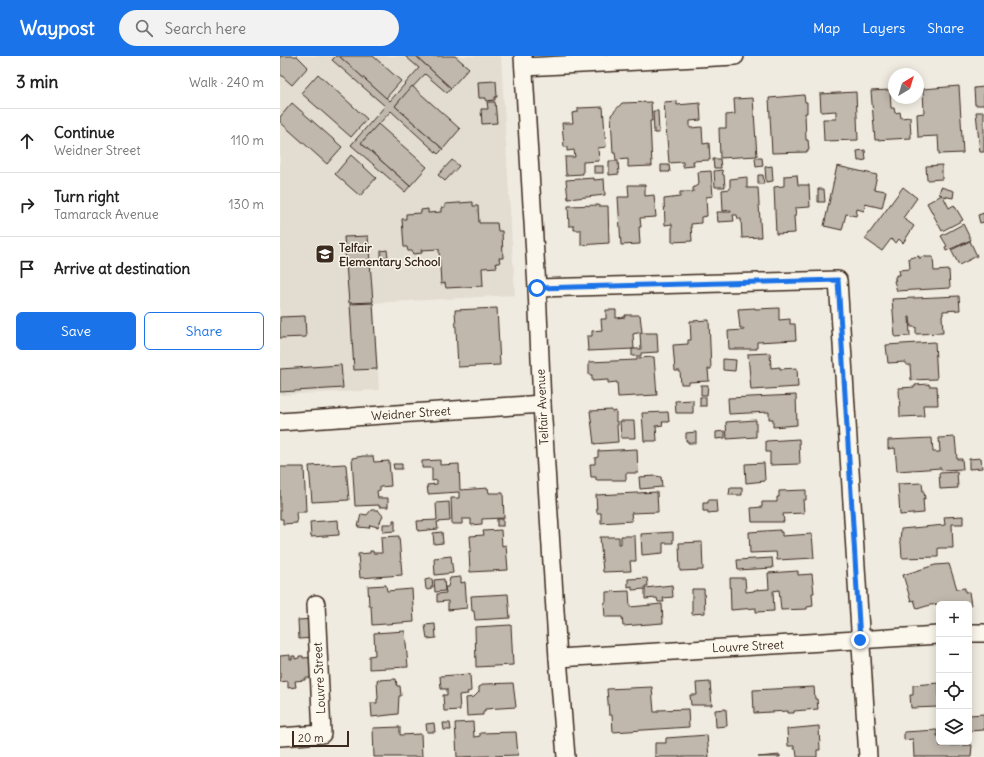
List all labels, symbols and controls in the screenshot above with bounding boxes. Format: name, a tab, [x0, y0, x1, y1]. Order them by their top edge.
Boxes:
search box	[119, 10, 399, 46]
text: Waypost	[20, 16, 95, 40]
icon: search	[133, 17, 155, 39]
text: Search here	[165, 19, 246, 38]
text: Map	[813, 19, 840, 37]
text: Layers	[862, 19, 905, 37]
text: Share	[927, 19, 964, 37]
north arrow	[888, 68, 924, 104]
text: 3 min	[16, 71, 58, 93]
text: Walk · 240 m	[189, 74, 264, 91]
text: Continue	[54, 123, 115, 142]
icon: ahead	[16, 130, 38, 152]
text: 110 m	[231, 132, 264, 149]
text: Weidner Street	[54, 142, 141, 159]
text: Turn right	[54, 187, 119, 206]
icon: right	[16, 194, 38, 216]
text: 130 m	[228, 196, 264, 213]
text: Tamarack Avenue	[54, 206, 159, 223]
place label: Telfair Elementary School	[339, 240, 441, 270]
school or university icon: Telfair Elementary School	[314, 243, 336, 265]
icon: arrive	[16, 258, 38, 280]
text: Arrive at destination	[54, 259, 190, 278]
route start	[528, 279, 546, 297]
button: Save	[16, 312, 136, 350]
button: Share	[144, 312, 264, 350]
street label: Telfair Avenue	[533, 369, 551, 445]
street label: Weidner Street	[371, 403, 451, 423]
map controls	[936, 601, 972, 745]
button: +	[936, 601, 972, 637]
route end	[851, 631, 869, 649]
street label: Louvre Street	[712, 637, 784, 655]
button: −	[936, 637, 972, 673]
street label: Louvre Street	[310, 642, 328, 714]
button: locate	[936, 673, 972, 709]
button: layers	[936, 709, 972, 745]
scale bar	[292, 729, 349, 748]
text: 20 m	[298, 731, 324, 745]

